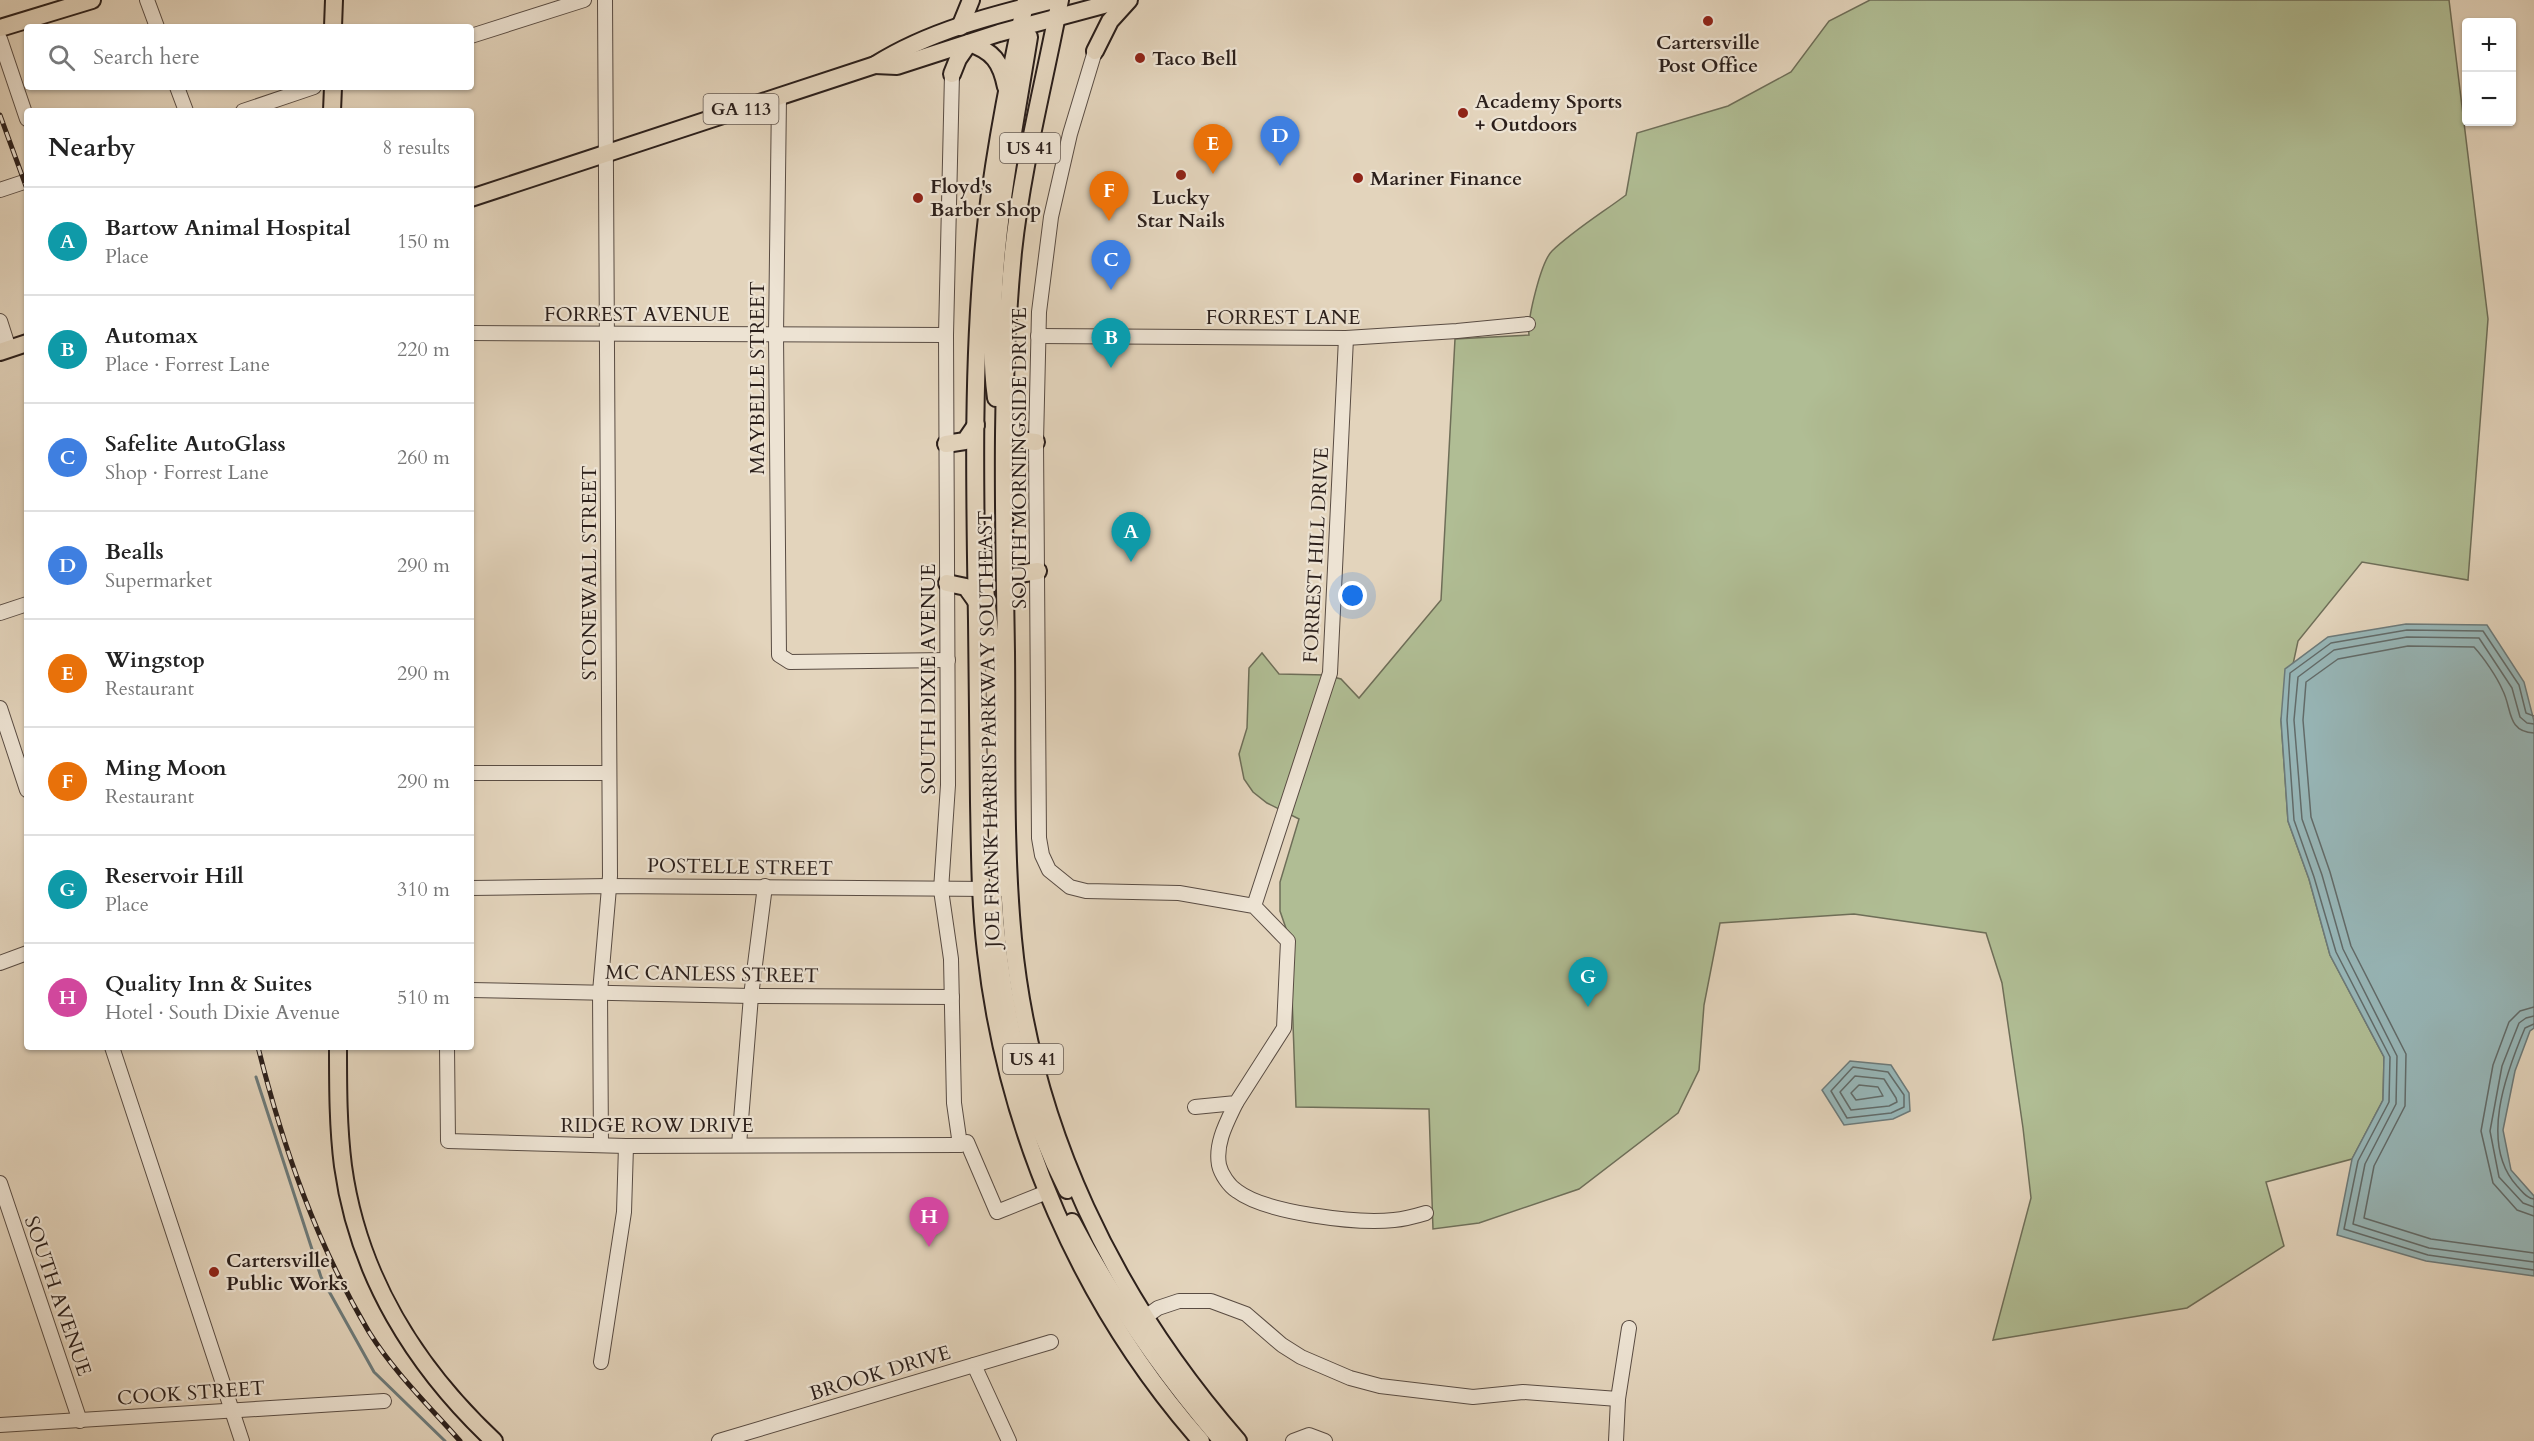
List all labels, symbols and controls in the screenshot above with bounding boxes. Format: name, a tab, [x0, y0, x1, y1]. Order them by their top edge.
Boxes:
marker: Cartersville Post Office	[1701, 14, 1715, 28]
map controls	[2462, 18, 2516, 126]
button: +	[2462, 18, 2516, 72]
search box	[24, 24, 474, 90]
place label: Cartersville Post Office	[1656, 29, 1760, 79]
icon: search	[45, 41, 78, 74]
text: Search here	[93, 42, 200, 72]
place label: Taco Bell	[1152, 45, 1237, 72]
marker: Taco Bell	[1133, 51, 1147, 65]
button: −	[2462, 72, 2516, 126]
place label: Academy Sports + Outdoors	[1475, 88, 1622, 138]
road number: GA 113	[704, 94, 778, 124]
marker: Academy Sports + Outdoors	[1456, 106, 1470, 120]
pin: D	[1260, 116, 1300, 166]
pin: E	[1194, 124, 1232, 174]
text: Nearby	[48, 130, 136, 165]
road number: US 41	[1000, 133, 1060, 163]
text: 8 results	[382, 134, 450, 161]
place label: Mariner Finance	[1370, 165, 1522, 192]
marker: Lucky Star Nails	[1174, 168, 1188, 182]
marker: Mariner Finance	[1351, 171, 1365, 185]
pin: F	[1090, 172, 1128, 221]
place label: Floyd's Barber Shop	[930, 173, 1041, 223]
place label: Lucky Star Nails	[1137, 184, 1225, 234]
marker: Floyd's Barber Shop	[911, 191, 925, 205]
text: Bartow Animal Hospital	[105, 213, 351, 243]
text: A	[60, 228, 75, 255]
text: 150 m	[397, 228, 450, 255]
pin: C	[1092, 240, 1130, 290]
text: Place	[105, 243, 149, 270]
street label: MAYBELLE STREET	[744, 281, 771, 475]
street label: FORREST AVENUE	[544, 301, 730, 328]
street label: FORREST LANE	[1206, 304, 1360, 331]
street label: SOUTH MORNINGSIDE DRIVE	[1006, 307, 1033, 609]
pin: B	[1092, 318, 1130, 368]
text: Automax	[105, 321, 198, 351]
text: B	[60, 336, 75, 363]
text: 220 m	[397, 336, 450, 363]
text: Place · Forrest Lane	[105, 351, 270, 378]
text: Safelite AutoGlass	[105, 429, 286, 459]
text: C	[60, 444, 75, 471]
text: 260 m	[397, 444, 450, 471]
street label: FORREST HILL DRIVE	[1297, 446, 1335, 664]
text: Shop · Forrest Lane	[105, 459, 269, 486]
street label: STONEWALL STREET	[576, 465, 603, 681]
street label: JOE FRANK HARRIS PARKWAY SOUTHEAST	[972, 510, 1006, 951]
pin: A	[1112, 512, 1150, 562]
text: Bealls	[105, 537, 164, 567]
text: D	[59, 552, 76, 579]
text: 290 m	[397, 552, 450, 579]
street label: SOUTH DIXIE AVENUE	[915, 564, 942, 794]
text: Supermarket	[105, 567, 212, 594]
your location	[1338, 581, 1367, 610]
text: Wingstop	[105, 645, 205, 675]
text: E	[61, 660, 74, 687]
text: 290 m	[397, 660, 450, 687]
text: Restaurant	[105, 675, 194, 702]
text: Ming Moon	[105, 753, 227, 783]
text: F	[62, 768, 73, 795]
text: 290 m	[397, 768, 450, 795]
text: Restaurant	[105, 783, 194, 810]
street label: POSTELLE STREET	[647, 852, 834, 882]
text: Reservoir Hill	[105, 861, 244, 891]
text: G	[59, 876, 76, 903]
text: 310 m	[397, 876, 450, 903]
text: Place	[105, 891, 149, 918]
pin: G	[1568, 958, 1608, 1007]
street label: MC CANLESS STREET	[605, 959, 819, 989]
text: Quality Inn & Suites	[105, 969, 312, 999]
text: H	[59, 984, 76, 1011]
text: 510 m	[397, 984, 450, 1011]
text: Hotel · South Dixie Avenue	[105, 999, 340, 1026]
road number: US 41	[1003, 1044, 1063, 1074]
street label: RIDGE ROW DRIVE	[560, 1112, 754, 1139]
pin: H	[910, 1198, 948, 1247]
street label: SOUTH AVENUE	[18, 1212, 98, 1380]
place label: Cartersville Public Works	[226, 1247, 348, 1297]
marker: Cartersville Public Works	[207, 1265, 221, 1279]
street label: BROOK DRIVE	[806, 1339, 954, 1407]
street label: COOK STREET	[116, 1374, 266, 1412]

